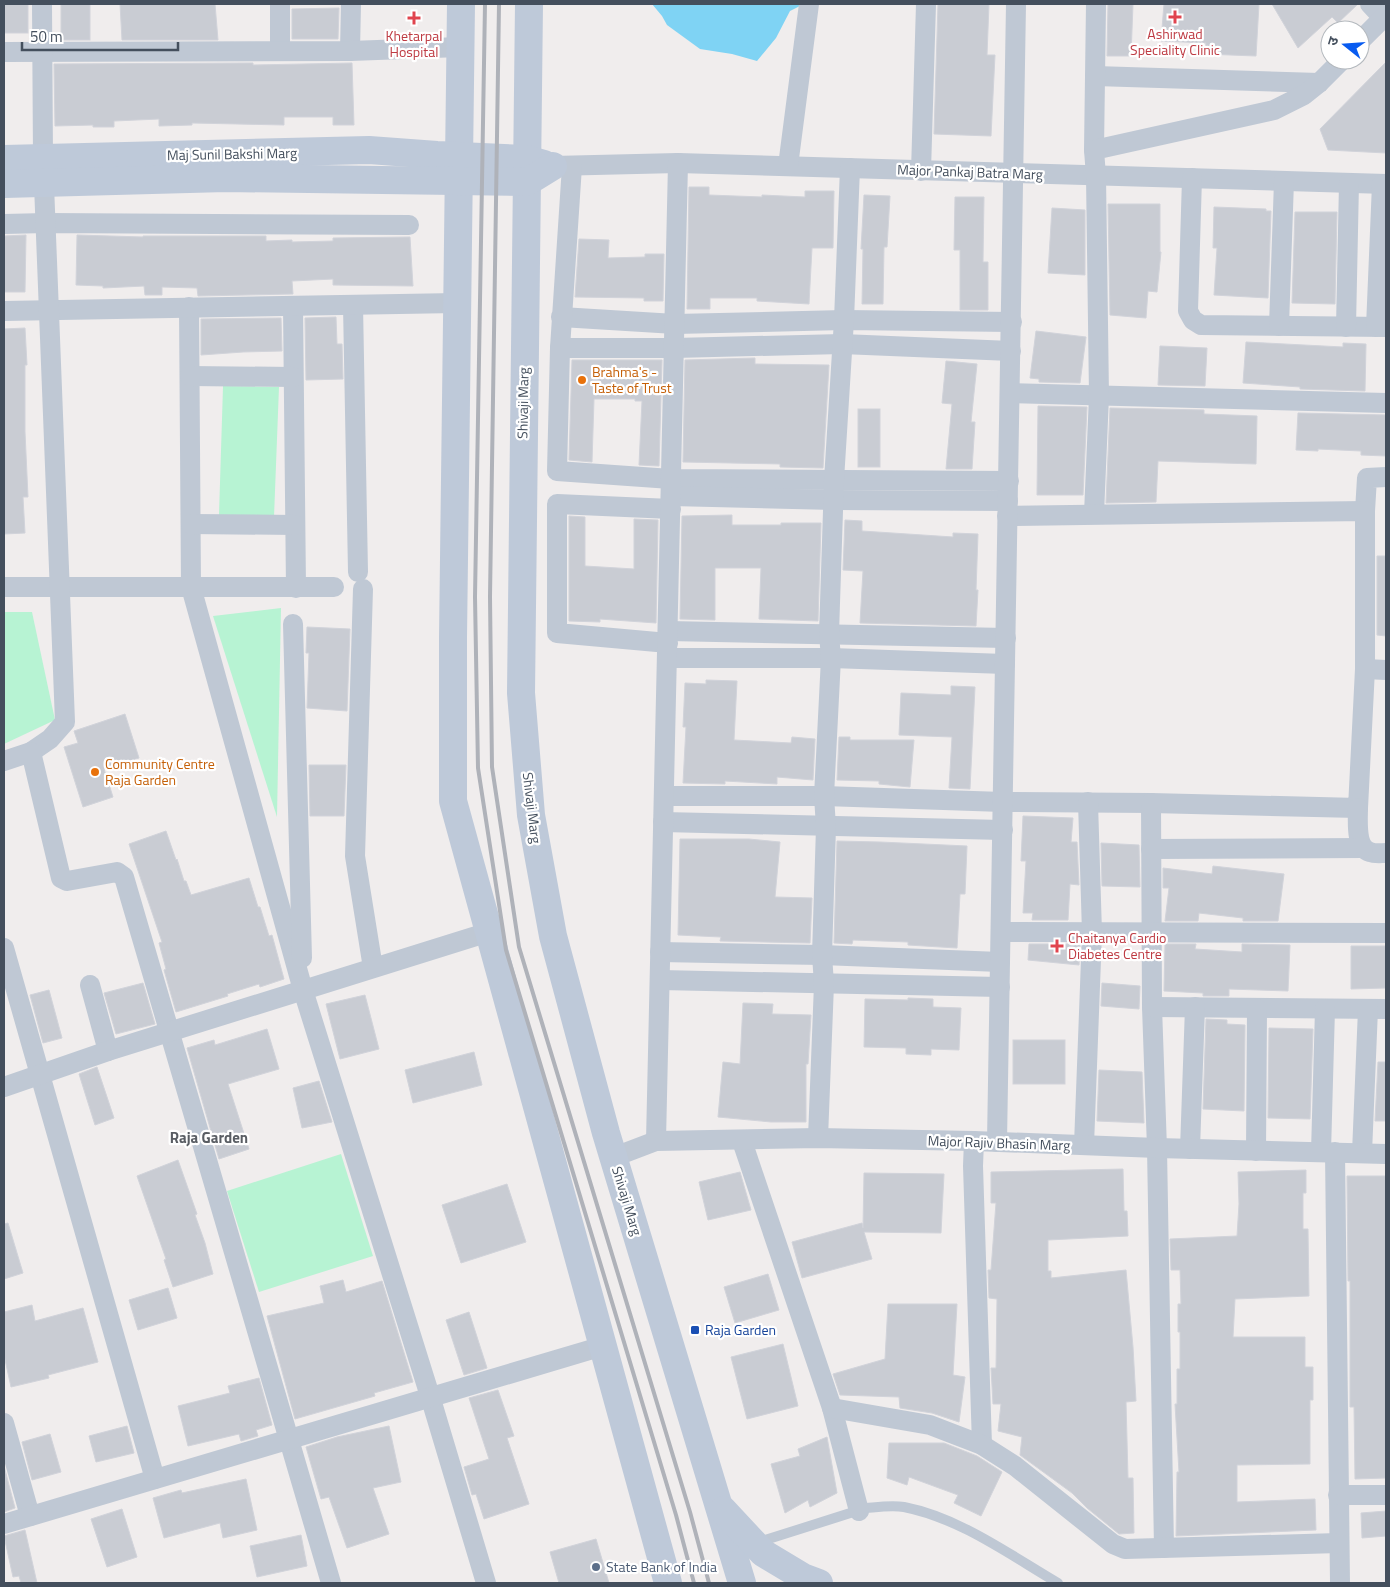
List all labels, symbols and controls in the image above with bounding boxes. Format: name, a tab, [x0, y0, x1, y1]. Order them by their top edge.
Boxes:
marker: Ashirwad Speciality Clinic	[1168, 10, 1182, 24]
marker: Khetarpal Hospital	[407, 11, 421, 25]
scale bar	[22, 20, 179, 52]
north arrow	[1320, 20, 1370, 70]
place label: Ashirwad Speciality Clinic	[1130, 23, 1220, 60]
text: 50 m	[30, 25, 63, 48]
place label: Khetarpal Hospital	[386, 25, 442, 62]
text: उ	[1321, 33, 1344, 48]
street label: Maj Sunil Bakshi Marg	[167, 142, 297, 165]
street label: Major Pankaj Batra Marg	[897, 158, 1043, 185]
place label: Brahma's - Taste of Trust	[592, 361, 672, 398]
street label: Shivaji Marg	[511, 367, 534, 439]
marker: Brahma's - Taste of Trust	[576, 374, 588, 386]
place label: Community Centre Raja Garden	[105, 753, 215, 790]
marker: Community Centre Raja Garden	[89, 766, 101, 778]
street label: Shivaji Marg	[518, 771, 547, 845]
place label: Chaitanya Cardio Diabetes Centre	[1068, 927, 1166, 964]
marker: Chaitanya Cardio Diabetes Centre	[1050, 939, 1064, 953]
district label: Raja Garden	[170, 1126, 248, 1149]
street label: Major Rajiv Bhasin Marg	[927, 1130, 1071, 1155]
street label: Shivaji Marg	[607, 1163, 648, 1238]
place label: Raja Garden	[705, 1319, 776, 1340]
marker: Raja Garden	[689, 1324, 701, 1336]
place label: State Bank of India	[606, 1556, 717, 1577]
marker: State Bank of India	[590, 1561, 602, 1573]

